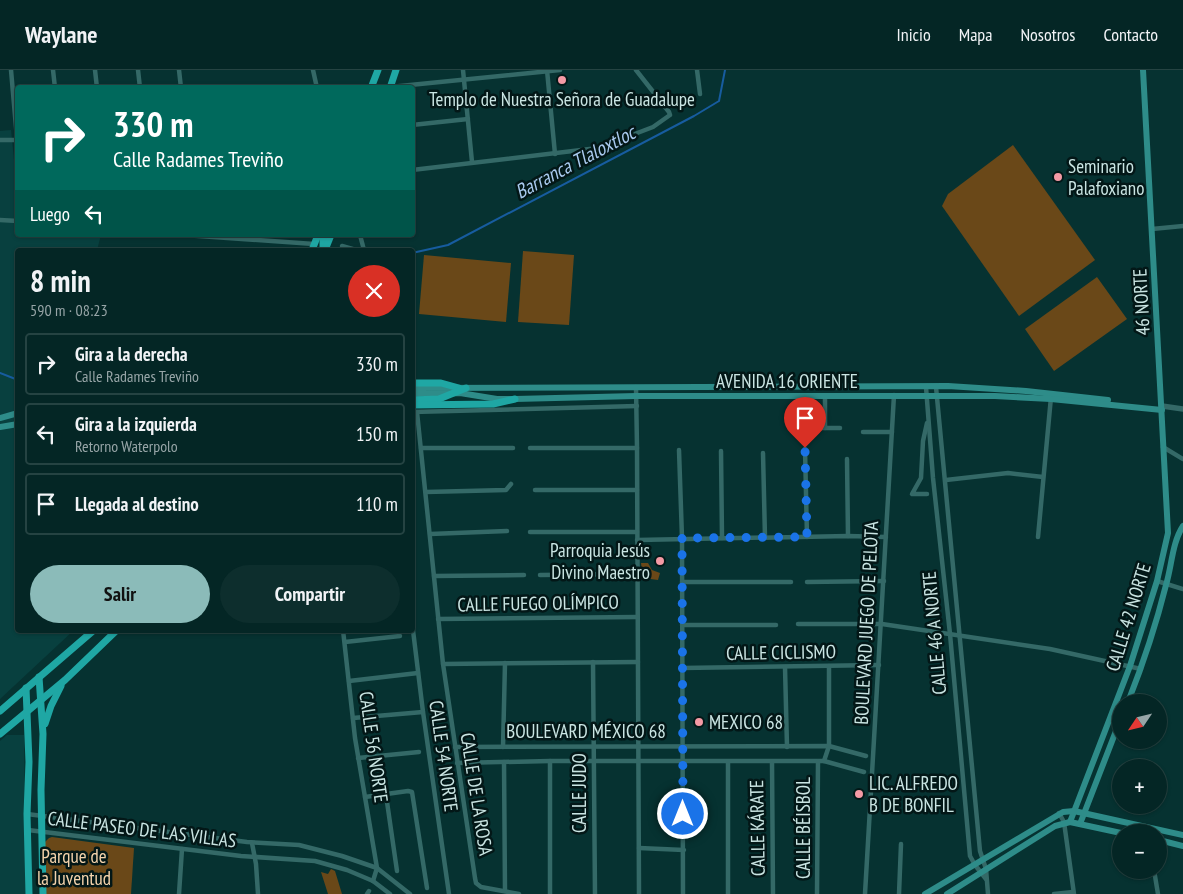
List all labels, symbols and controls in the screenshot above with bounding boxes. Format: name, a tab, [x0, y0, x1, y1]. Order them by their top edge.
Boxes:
text: Waylane	[25, 19, 98, 50]
text: Inicio	[897, 23, 931, 46]
text: Mapa	[959, 23, 992, 46]
text: Nosotros	[1020, 23, 1075, 46]
text: Contacto	[1103, 23, 1158, 46]
marker: Templo de Nuestra Señora de Guadalupe	[556, 74, 568, 86]
place label: Templo de Nuestra Señora de Guadalupe	[429, 87, 695, 111]
text: 330 m	[113, 101, 194, 147]
icon: right	[30, 105, 95, 170]
water label: Barranca Tlaloxtloc	[510, 118, 641, 205]
text: Calle Radames Treviño	[113, 145, 283, 173]
place label: Seminario Palafoxiano	[1068, 154, 1144, 200]
marker: Seminario Palafoxiano	[1052, 171, 1064, 183]
icon: left	[80, 200, 108, 228]
text: Luego	[30, 202, 70, 226]
text: 8 min	[30, 261, 91, 300]
button: close	[348, 265, 400, 317]
street label: 46 NORTE	[1127, 268, 1155, 336]
text: 590 m · 08:23	[30, 300, 108, 320]
text: Gira a la derecha	[75, 342, 188, 366]
icon: right	[32, 350, 60, 378]
text: 330 m	[356, 352, 398, 376]
text: Calle Radames Treviño	[75, 366, 199, 386]
street label: AVENIDA 16 ORIENTE	[716, 369, 858, 393]
pin	[784, 397, 826, 448]
icon: arrive	[791, 404, 819, 432]
text: Gira a la izquierda	[75, 412, 197, 436]
icon: left	[32, 420, 60, 448]
text: 150 m	[356, 422, 398, 446]
text: Retorno Waterpolo	[75, 436, 178, 456]
icon: arrive	[32, 490, 60, 518]
text: Llegada al destino	[75, 492, 199, 516]
text: 110 m	[356, 492, 398, 516]
street label: BOULEVARD JUEGO DE PELOTA	[849, 521, 883, 725]
place label: Parroquia Jesús Divino Maestro	[550, 538, 650, 584]
marker: Parroquia Jesús Divino Maestro	[654, 555, 666, 567]
street label: CALLE 42 NORTE	[1100, 560, 1156, 674]
button: Salir	[30, 565, 210, 623]
button: Compartir	[220, 565, 400, 623]
street label: CALLE 46 A NORTE	[917, 570, 951, 696]
street label: CALLE FUEGO OLÍMPICO	[457, 590, 619, 616]
street label: CALLE CICLISMO	[726, 639, 836, 665]
street label: CALLE 56 NORTE	[354, 690, 394, 804]
north arrow	[1112, 694, 1168, 749]
map controls	[1112, 694, 1167, 879]
street label: CALLE 54 NORTE	[424, 699, 464, 813]
place label: MEXICO 68	[709, 710, 783, 734]
marker: MEXICO 68	[693, 716, 705, 728]
street label: BOULEVARD MÉXICO 68	[506, 719, 666, 743]
street label: CALLE DE LA ROSA	[455, 731, 499, 857]
street label: CALLE JUDO	[567, 753, 591, 833]
button: +	[1112, 759, 1167, 814]
place label: LIC. ALFREDO B DE BONFIL	[869, 771, 958, 817]
street label: CALLE BÉISBOL	[791, 777, 815, 879]
street label: CALLE KÁRATE	[744, 780, 770, 876]
position arrow	[656, 787, 708, 839]
marker: LIC. ALFREDO B DE BONFIL	[853, 788, 865, 800]
street label: CALLE PASEO DE LAS VILLAS	[46, 806, 238, 852]
button: −	[1112, 824, 1167, 879]
park label: Parque de la Juventud	[37, 844, 111, 890]

